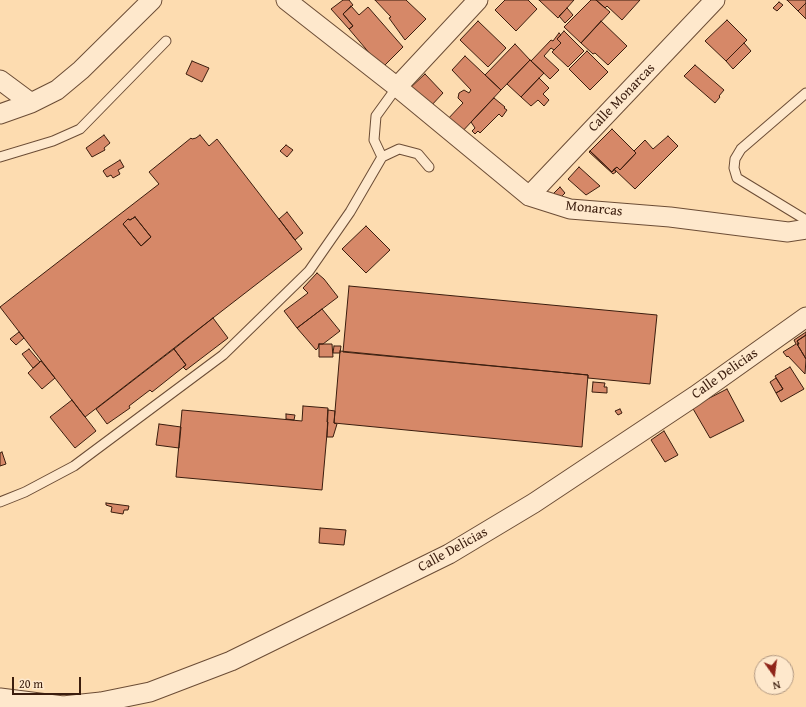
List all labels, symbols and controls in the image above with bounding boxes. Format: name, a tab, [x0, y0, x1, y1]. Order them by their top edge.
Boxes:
street label: Calle Monarcas	[585, 60, 659, 136]
street label: Monarcas	[565, 198, 623, 220]
street label: Calle Delicias	[689, 345, 761, 403]
street label: Calle Delicias	[415, 524, 491, 576]
north arrow	[754, 655, 794, 695]
scale bar	[14, 669, 83, 695]
text: 20 m	[19, 675, 43, 692]
text: N	[771, 677, 782, 694]

